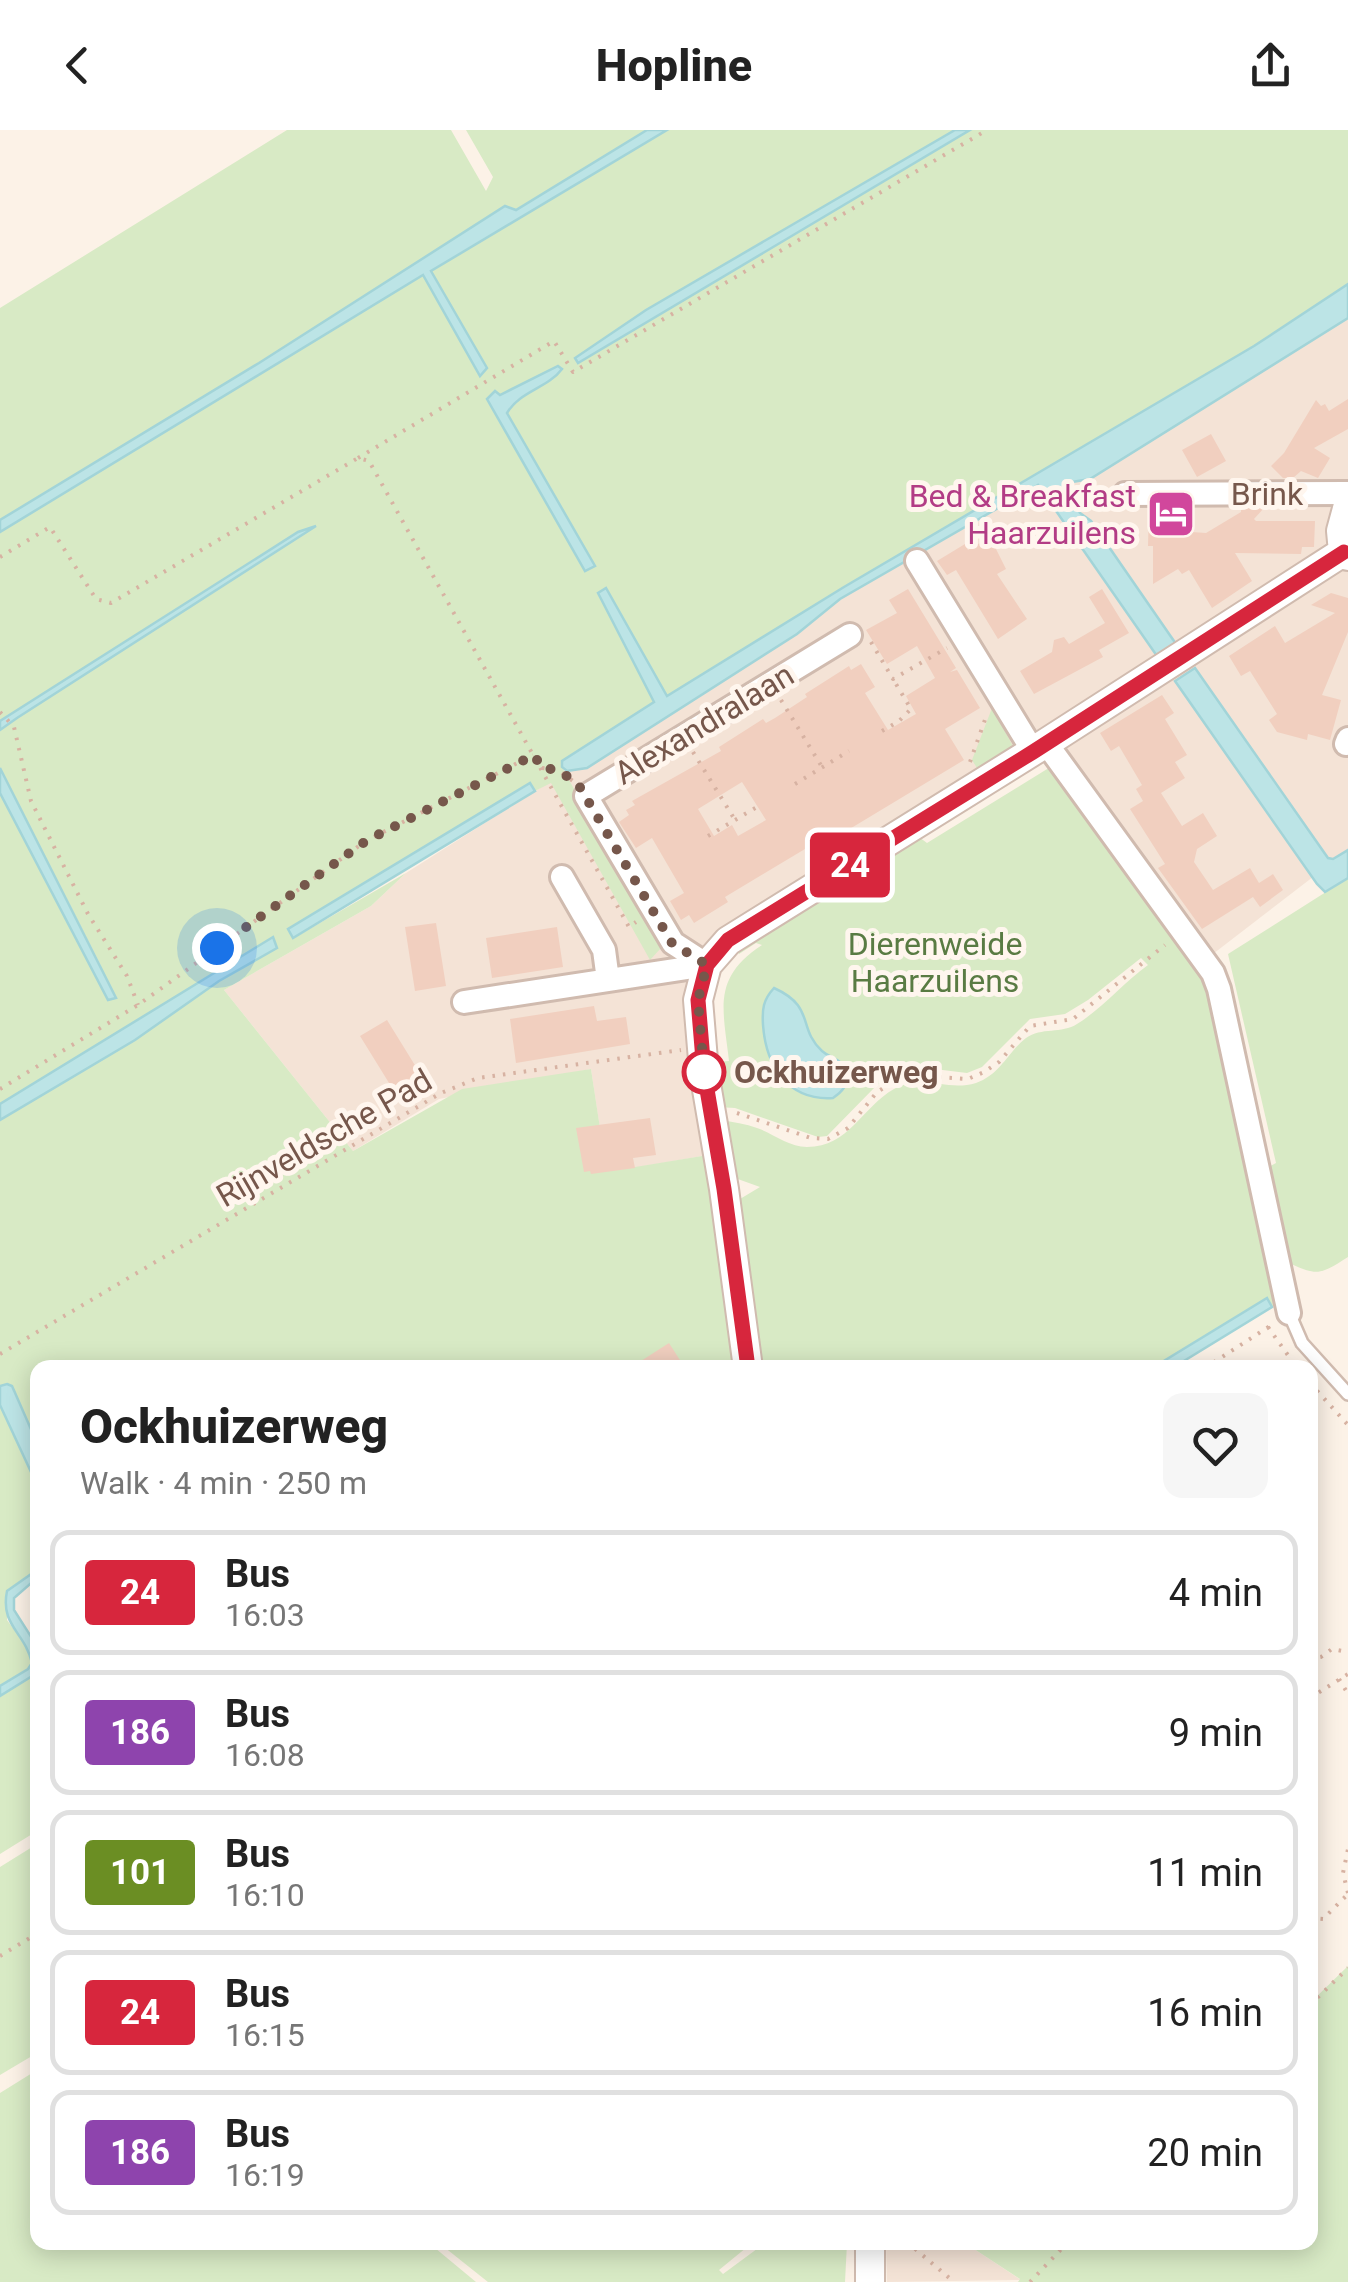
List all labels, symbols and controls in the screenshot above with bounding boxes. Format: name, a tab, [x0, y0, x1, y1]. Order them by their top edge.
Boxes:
icon: back	[50, 38, 105, 93]
icon: share	[1243, 38, 1298, 93]
text: Hopline	[596, 39, 752, 92]
street label: Brink	[1231, 475, 1304, 513]
place label: Bed & Breakfast Haarzuilens	[909, 477, 1136, 552]
hotel icon: Bed & Breakfast Haarzuilens	[1145, 488, 1197, 540]
street label: Alexandralaan	[607, 656, 801, 792]
line badge: 24	[805, 832, 895, 898]
text: 24	[830, 845, 870, 886]
your location	[192, 923, 242, 973]
park label: Dierenweide Haarzuilens	[848, 925, 1022, 1000]
marker: Ockhuizerweg	[683, 1051, 725, 1093]
place label: Ockhuizerweg	[734, 1053, 939, 1091]
street label: Rijnveldsche Pad	[210, 1061, 438, 1215]
button: heart	[1163, 1393, 1268, 1498]
text: Ockhuizerweg	[80, 1398, 388, 1455]
text: Walk · 4 min · 250 m	[80, 1464, 367, 1502]
text: Bus	[225, 1552, 290, 1596]
text: 4 min	[1169, 1571, 1263, 1615]
text: 24	[120, 1572, 160, 1613]
text: 16:03	[225, 1596, 305, 1634]
text: Bus	[225, 1692, 290, 1736]
text: 9 min	[1169, 1711, 1263, 1755]
text: 186	[110, 1712, 170, 1753]
text: 16:08	[225, 1736, 305, 1774]
text: Bus	[225, 1832, 290, 1876]
text: 11 min	[1147, 1851, 1263, 1895]
text: 101	[110, 1852, 170, 1893]
text: 16:10	[225, 1876, 305, 1914]
text: Bus	[225, 1972, 290, 2016]
text: 16 min	[1147, 1991, 1263, 2035]
text: 24	[120, 1992, 160, 2033]
text: 16:15	[225, 2016, 305, 2054]
text: Bus	[225, 2112, 290, 2156]
text: 20 min	[1147, 2131, 1263, 2175]
text: 186	[110, 2132, 170, 2173]
text: 16:19	[225, 2156, 305, 2194]

